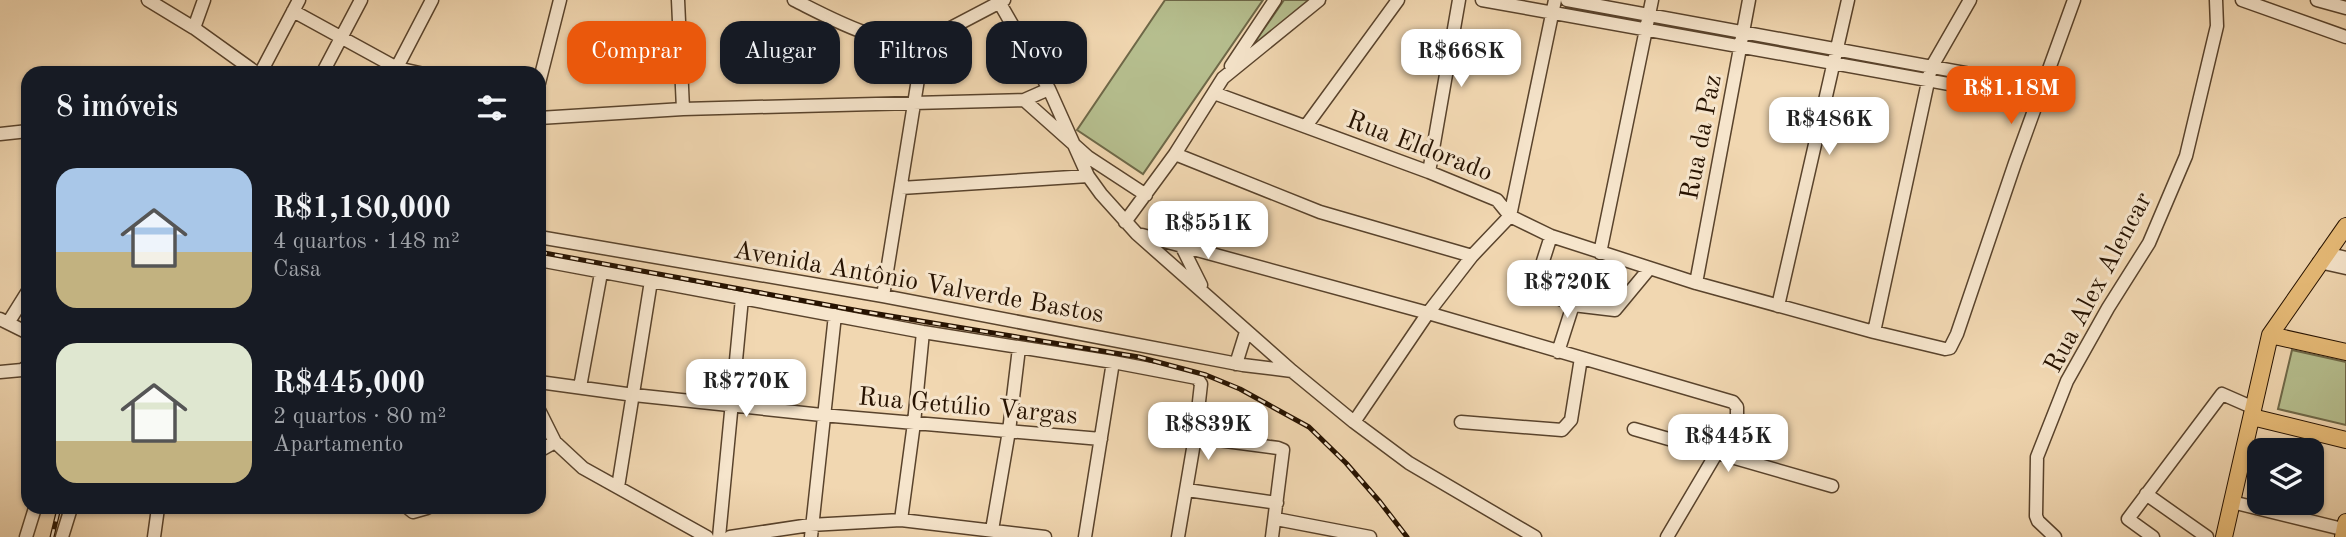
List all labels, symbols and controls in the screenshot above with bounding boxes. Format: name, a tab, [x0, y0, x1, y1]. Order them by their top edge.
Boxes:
chip: Comprar	[567, 21, 706, 84]
chip: Alugar	[720, 21, 840, 84]
chip: Filtros	[854, 21, 972, 84]
chip: Novo	[986, 21, 1087, 84]
pin: R$668K	[1404, 29, 1518, 89]
text: R$668K	[1417, 40, 1505, 63]
pin: R$1.18M	[1946, 66, 2076, 126]
street label: Rua da Paz	[1677, 72, 1727, 202]
text: R$1.18M	[1962, 77, 2060, 100]
icon: filters	[473, 89, 511, 127]
text: 8 imóveis	[56, 93, 178, 123]
pin: R$486K	[1772, 97, 1886, 157]
street label: Rua Eldorado	[1343, 107, 1496, 187]
text: R$486K	[1785, 108, 1873, 131]
street label: Rua Alex Alencar	[2040, 188, 2157, 377]
text: R$1,180,000	[273, 194, 451, 224]
icon: home	[112, 196, 196, 280]
pin: R$551K	[1151, 202, 1265, 261]
text: R$551K	[1164, 212, 1252, 235]
text: 4 quartos · 148 m²	[273, 230, 460, 253]
street label: Avenida Antônio Valverde Bastos	[731, 238, 1106, 328]
text: Casa	[273, 258, 321, 281]
pin: R$720K	[1510, 260, 1624, 320]
text: R$720K	[1523, 271, 1611, 294]
pin: R$770K	[689, 360, 803, 419]
text: R$445,000	[273, 369, 425, 399]
text: R$770K	[702, 370, 790, 393]
icon: home	[112, 371, 196, 455]
street label: Rua Getúlio Vargas	[857, 384, 1079, 430]
pin: R$839K	[1151, 402, 1265, 462]
text: 2 quartos · 80 m²	[273, 405, 446, 428]
text: R$839K	[1164, 413, 1252, 436]
pin: R$445K	[1671, 414, 1785, 474]
text: R$445K	[1684, 425, 1772, 448]
text: Apartamento	[273, 433, 403, 456]
map controls	[2247, 438, 2324, 515]
button: layers	[2247, 438, 2324, 515]

